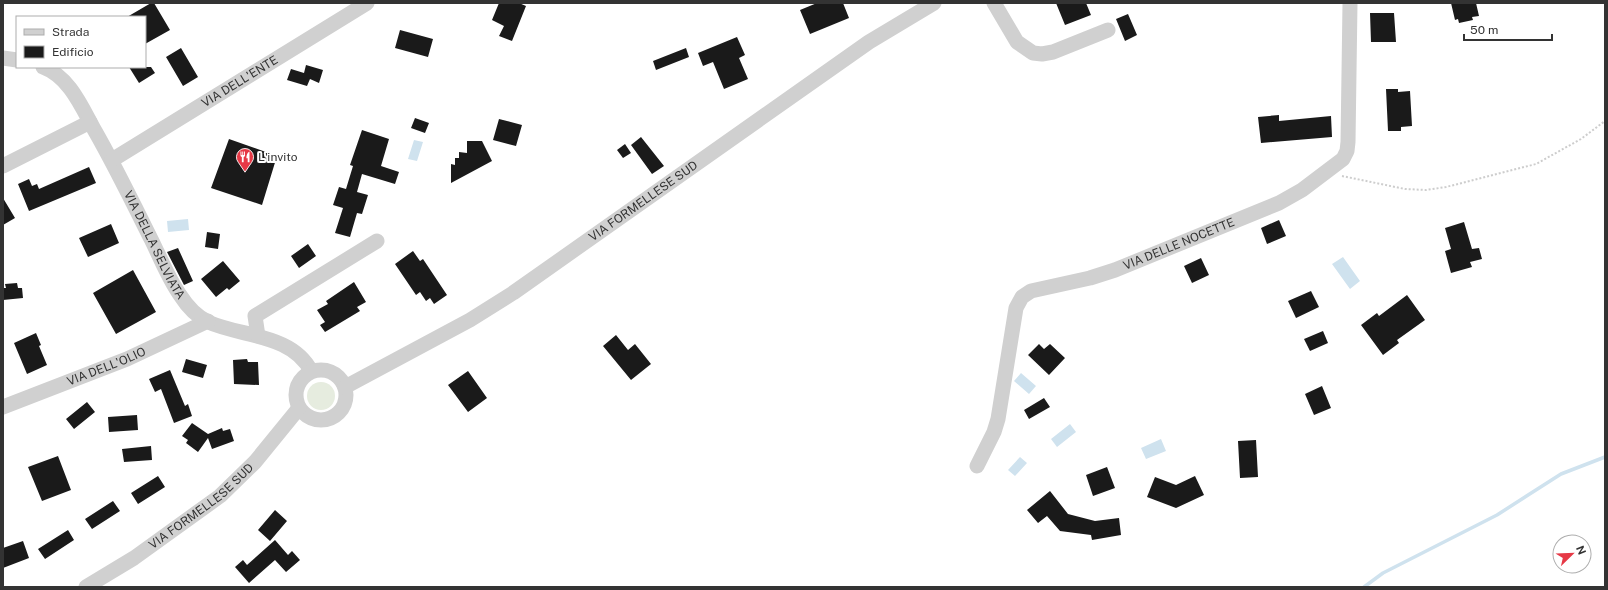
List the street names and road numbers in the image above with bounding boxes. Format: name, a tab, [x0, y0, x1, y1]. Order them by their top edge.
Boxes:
street label: VIA DELL'ENTE	[199, 53, 280, 110]
street label: VIA FORMELLESE SUD	[586, 158, 700, 244]
street label: VIA DELLA SELVIATA	[121, 189, 188, 302]
street label: VIA DELLE NOCETTE	[1121, 215, 1236, 273]
street label: VIA DELL'OLIO	[65, 344, 148, 389]
street label: VIA FORMELLESE SUD	[146, 460, 256, 552]

